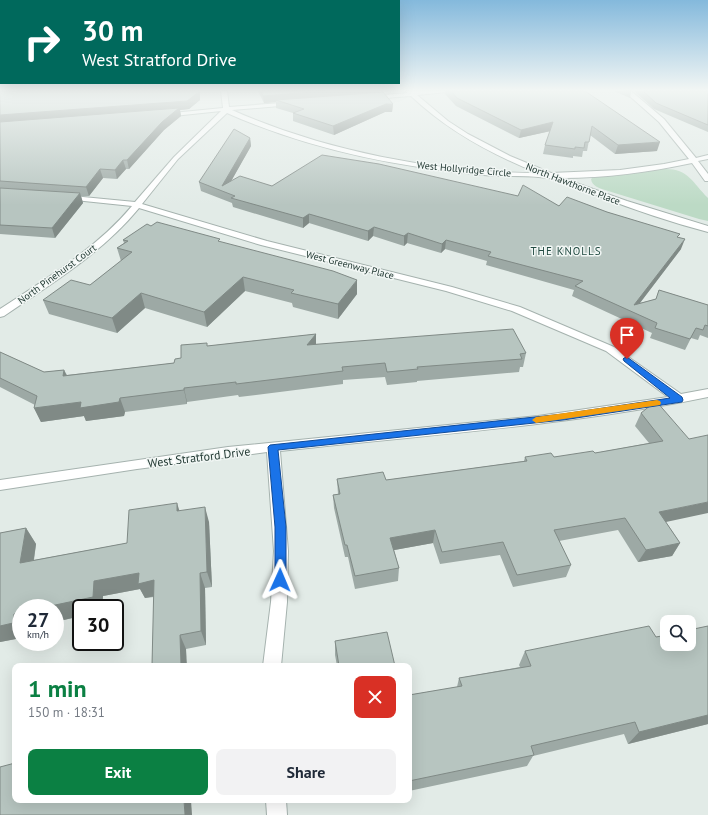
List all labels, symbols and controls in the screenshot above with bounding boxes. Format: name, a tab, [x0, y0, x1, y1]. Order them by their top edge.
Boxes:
text: 30 m	[82, 12, 143, 49]
icon: right	[16, 16, 68, 68]
text: West Stratford Drive	[82, 48, 237, 71]
street label: West Hollyridge Circle	[416, 158, 512, 180]
street label: North Hawthorne Place	[524, 160, 622, 208]
street label: North Pinehurst Court	[15, 241, 99, 307]
district label: THE KNOLLS	[530, 244, 602, 258]
street label: West Greenway Place	[305, 248, 395, 282]
pin	[610, 318, 644, 359]
icon: arrive	[616, 324, 638, 346]
street label: West Stratford Drive	[147, 443, 251, 471]
position arrow	[259, 559, 301, 601]
speed limit sign: 30	[72, 599, 124, 651]
text: 27	[27, 607, 49, 633]
map controls	[660, 615, 696, 651]
button: search	[660, 615, 696, 651]
text: km/h	[27, 628, 49, 641]
text: 1 min	[28, 673, 87, 704]
button: close	[354, 676, 396, 718]
text: 150 m · 18:31	[28, 704, 105, 721]
button: Exit	[28, 749, 208, 795]
button: Share	[216, 749, 396, 795]

